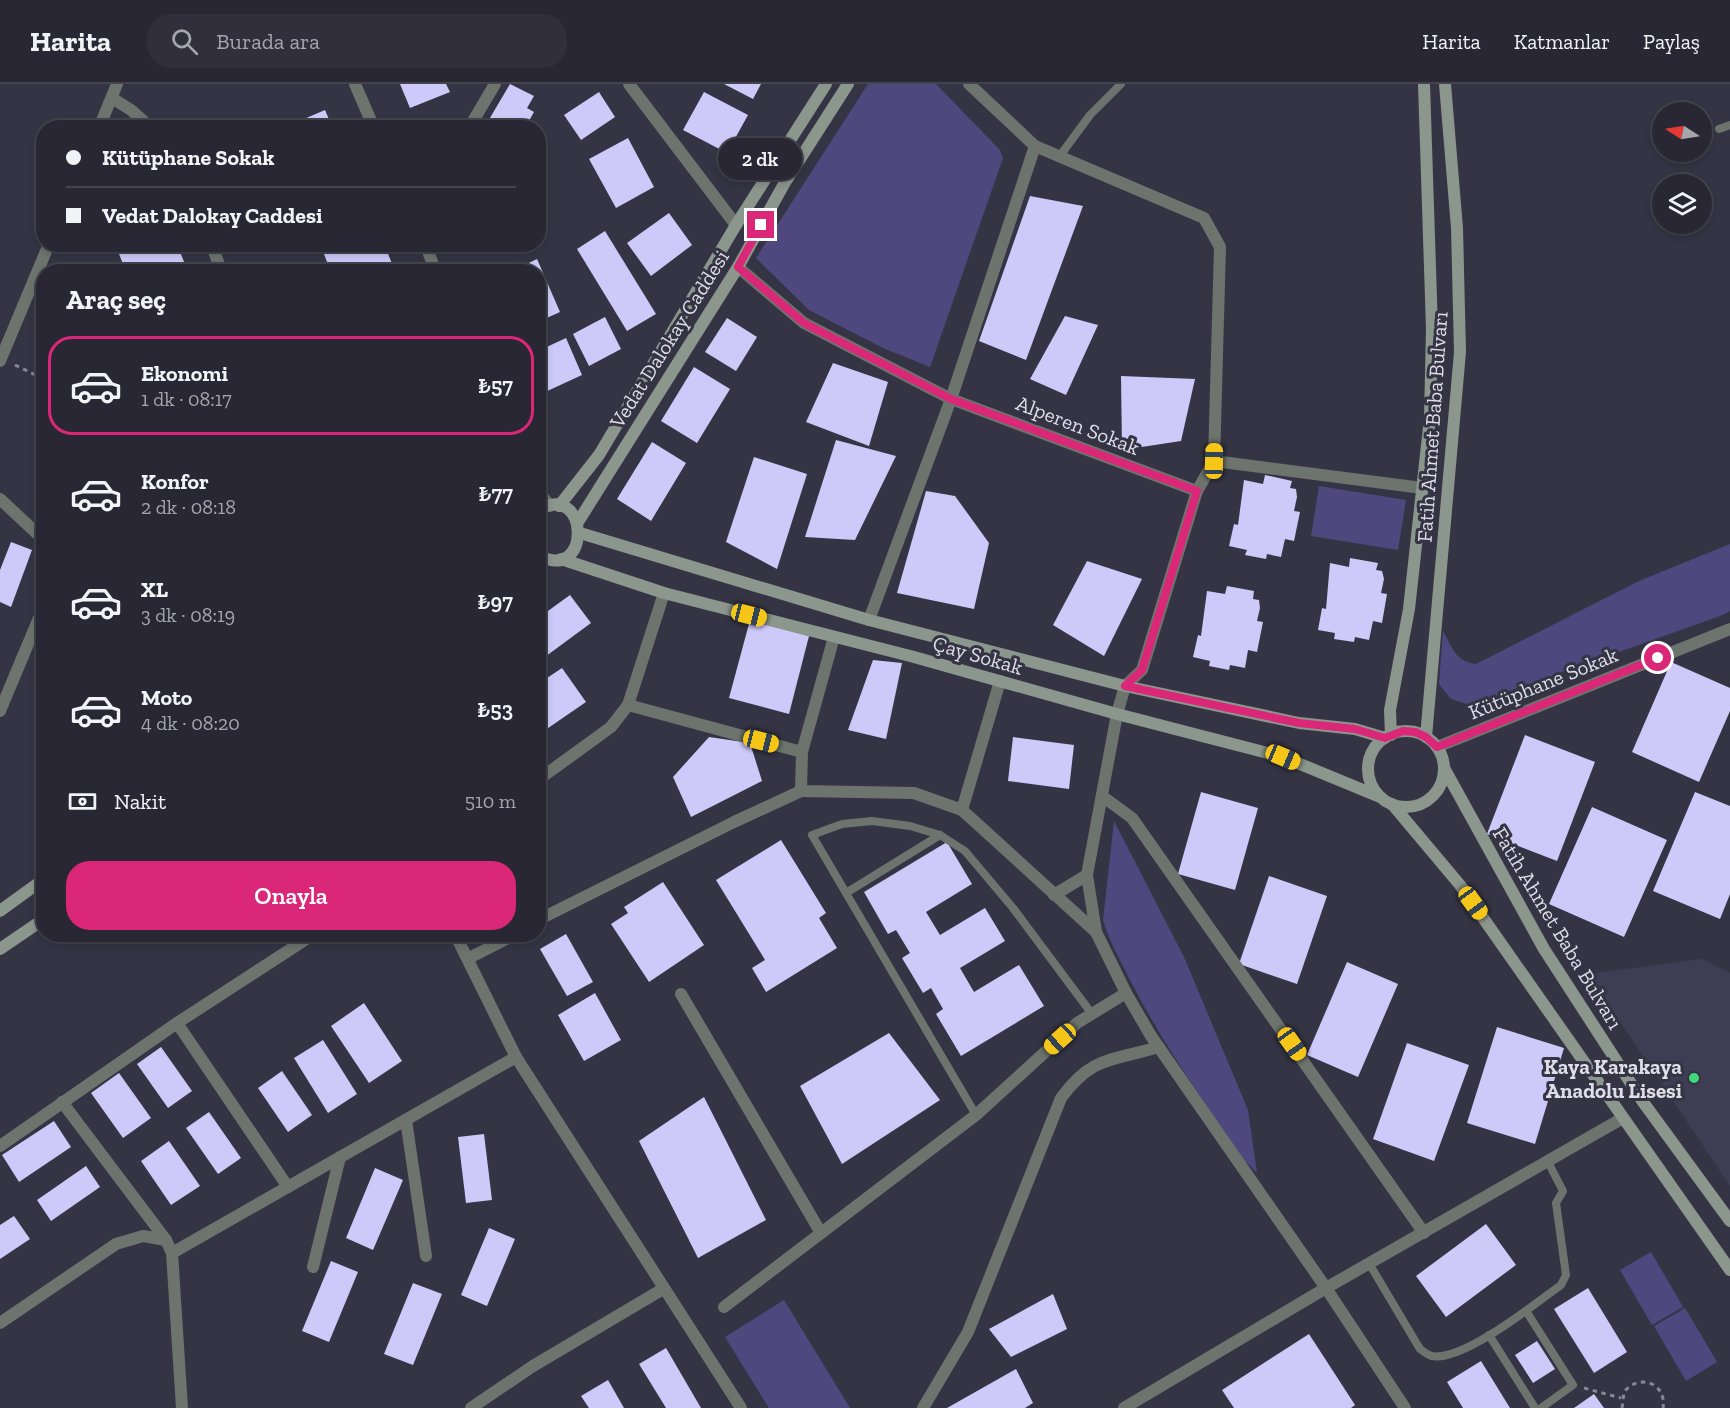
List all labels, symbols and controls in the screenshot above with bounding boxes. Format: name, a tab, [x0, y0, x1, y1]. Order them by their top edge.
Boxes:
search box	[147, 14, 567, 68]
text: Harita	[30, 25, 111, 58]
icon: search	[168, 25, 201, 58]
text: Burada ara	[216, 28, 320, 55]
text: Harita	[1422, 29, 1481, 54]
text: Katmanlar	[1514, 29, 1610, 54]
text: Paylaş	[1643, 29, 1700, 54]
north arrow	[1652, 102, 1712, 162]
map controls	[1652, 102, 1712, 234]
callout: 2 dk	[719, 138, 803, 180]
text: Kütüphane Sokak	[102, 144, 275, 171]
text: 2 dk	[742, 147, 778, 171]
button: layers	[1652, 174, 1712, 234]
text: Vedat Dalokay Caddesi	[102, 202, 323, 229]
route end	[747, 211, 774, 238]
street label: Vedat Dalokay Caddesi	[604, 245, 734, 433]
text: Araç seç	[66, 284, 166, 316]
street label: Fatih Ahmet Baba Bulvarı	[1411, 311, 1453, 543]
icon: car	[69, 359, 123, 413]
text: Ekonomi	[141, 360, 228, 387]
text: ₺57	[478, 372, 513, 399]
text: 1 dk · 08:17	[141, 387, 232, 411]
street label: Alperen Sokak	[1013, 390, 1143, 460]
car	[1205, 443, 1223, 479]
icon: car	[69, 467, 123, 521]
text: Konfor	[141, 468, 209, 495]
text: ₺77	[478, 480, 513, 507]
text: 2 dk · 08:18	[141, 495, 236, 519]
icon: car	[69, 575, 123, 629]
text: XL	[141, 576, 168, 603]
text: ₺97	[477, 588, 513, 615]
car	[729, 602, 769, 628]
text: 3 dk · 08:19	[141, 603, 235, 627]
street label: Çay Sokak	[930, 630, 1026, 680]
street label: Kütüphane Sokak	[1465, 642, 1621, 724]
route start	[1644, 644, 1671, 671]
icon: car	[69, 683, 123, 737]
text: Moto	[141, 684, 192, 711]
text: ₺53	[477, 696, 513, 723]
text: 4 dk · 08:20	[141, 711, 240, 735]
car	[741, 728, 781, 754]
car	[1263, 742, 1303, 772]
icon: cash	[66, 785, 99, 818]
text: Nakit	[114, 788, 166, 815]
text: 510 m	[465, 789, 516, 813]
street label: Fatih Ahmet Baba Bulvarı	[1488, 822, 1628, 1034]
button: Onayla	[66, 861, 516, 930]
car	[1455, 883, 1491, 923]
car	[1041, 1020, 1079, 1058]
car	[1274, 1024, 1310, 1064]
place label: Kaya Karakaya Anadolu Lisesi	[1544, 1054, 1682, 1103]
marker: Kaya Karakaya Anadolu Lisesi	[1687, 1071, 1701, 1085]

